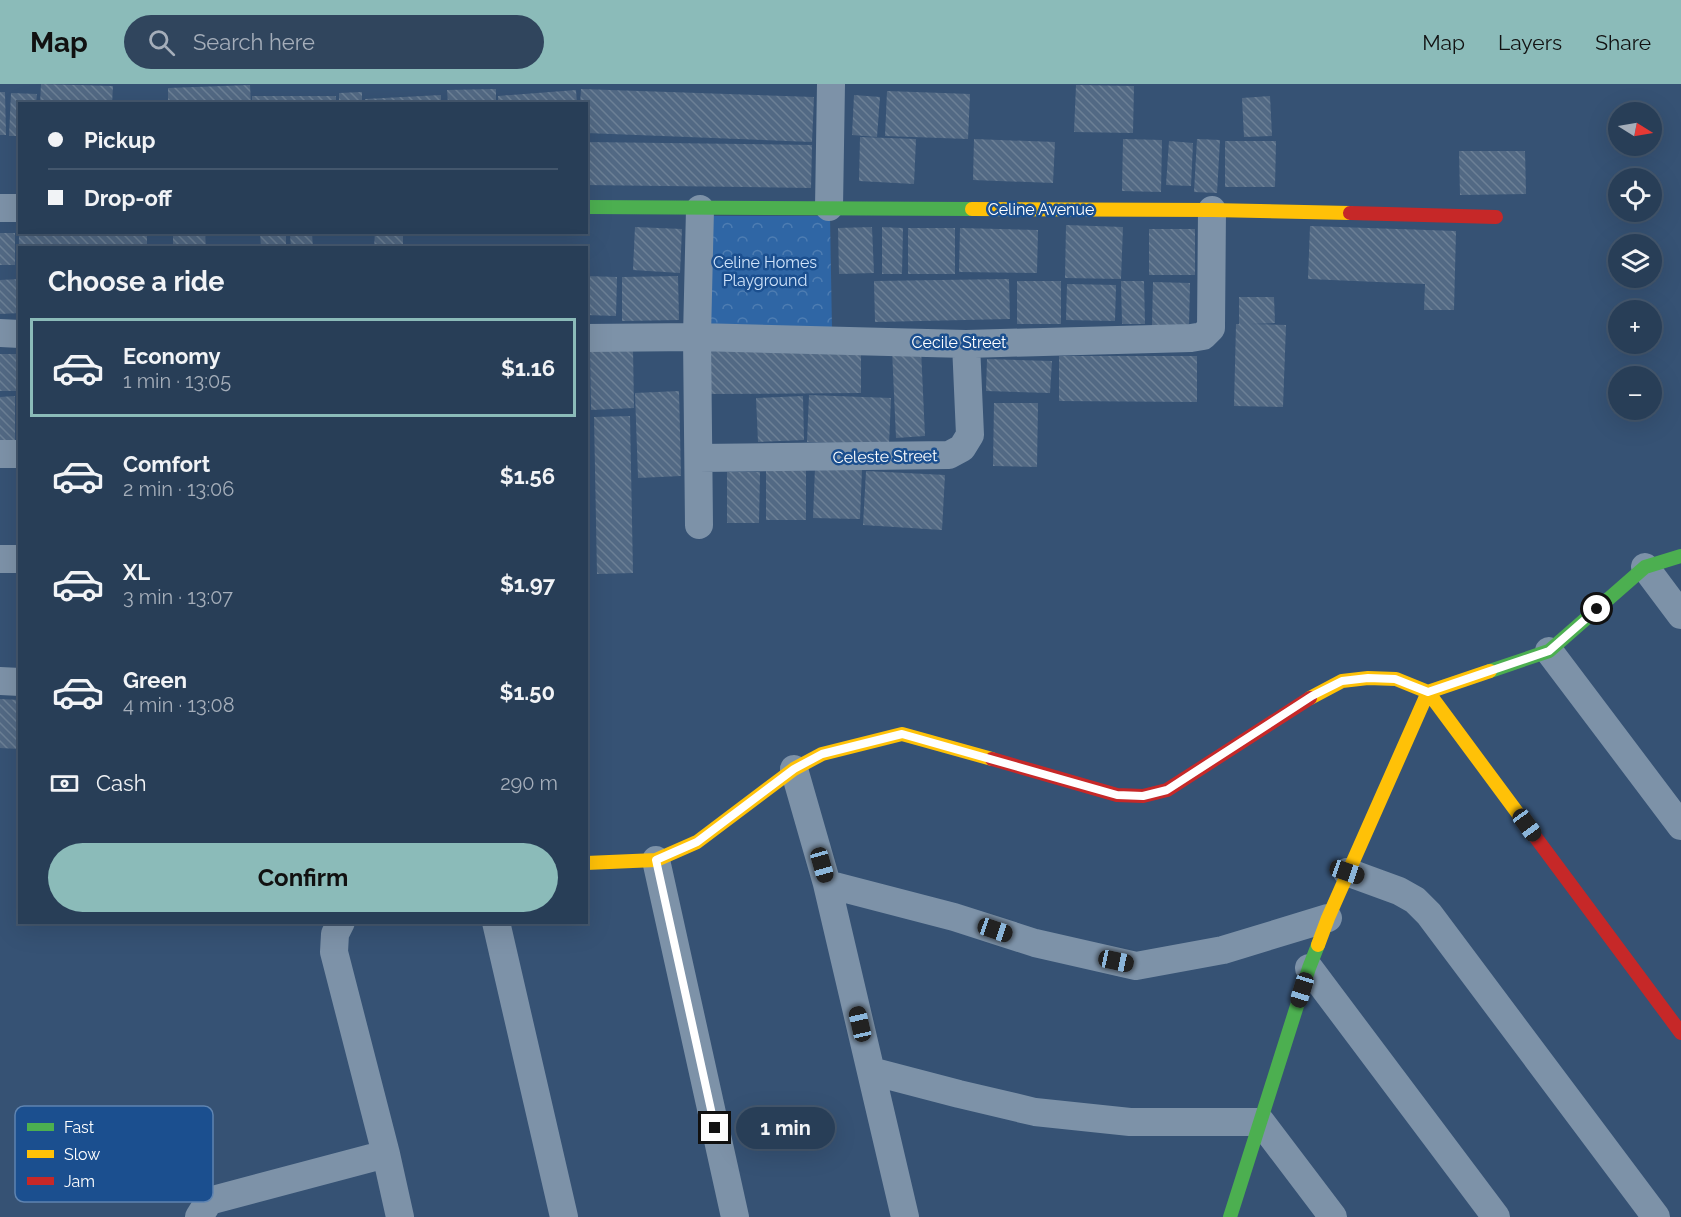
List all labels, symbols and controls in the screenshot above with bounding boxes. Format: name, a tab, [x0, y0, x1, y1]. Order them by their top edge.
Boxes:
search box	[124, 15, 544, 69]
text: Map	[30, 26, 88, 59]
icon: search	[145, 26, 178, 59]
text: Search here	[193, 29, 315, 55]
text: Map	[1422, 30, 1465, 55]
text: Layers	[1498, 30, 1562, 55]
text: Share	[1595, 30, 1651, 55]
north arrow	[1608, 102, 1662, 156]
map controls	[1608, 102, 1662, 420]
text: Pickup	[84, 127, 156, 153]
button: locate	[1608, 168, 1662, 222]
text: Drop-off	[84, 185, 172, 211]
street label: Celine Avenue	[988, 200, 1094, 219]
button: layers	[1608, 234, 1662, 288]
park label: Celine Homes Playground	[713, 253, 817, 290]
text: Choose a ride	[48, 266, 224, 297]
button: +	[1608, 300, 1662, 354]
street label: Cecile Street	[912, 333, 1007, 352]
icon: car	[51, 341, 105, 395]
text: Economy	[123, 343, 221, 369]
text: $1.16	[501, 355, 555, 381]
button: −	[1608, 366, 1662, 420]
text: 1 min · 13:05	[123, 369, 231, 393]
street label: Celeste Street	[832, 446, 938, 467]
icon: car	[51, 449, 105, 503]
text: Comfort	[123, 451, 210, 477]
text: $1.56	[500, 463, 555, 489]
text: 2 min · 13:06	[123, 477, 234, 501]
icon: car	[51, 557, 105, 611]
text: XL	[123, 559, 150, 585]
text: $1.97	[500, 571, 555, 597]
text: 3 min · 13:07	[123, 585, 233, 609]
route start	[1583, 595, 1610, 622]
icon: car	[51, 665, 105, 719]
text: Green	[123, 667, 187, 693]
text: $1.50	[500, 679, 555, 705]
text: 4 min · 13:08	[123, 693, 235, 717]
icon: cash	[48, 767, 81, 800]
text: Cash	[96, 770, 147, 796]
text: 290 m	[500, 771, 558, 795]
car	[1509, 805, 1545, 845]
button: Confirm	[48, 843, 558, 912]
car	[808, 845, 836, 885]
car	[1327, 858, 1367, 886]
car	[975, 916, 1015, 944]
car	[1097, 948, 1135, 974]
car	[1288, 970, 1316, 1010]
car	[847, 1004, 873, 1044]
legend	[15, 1106, 213, 1202]
callout: 1 min	[736, 1107, 835, 1149]
route end	[701, 1114, 728, 1141]
text: 1 min	[760, 1116, 811, 1140]
text: Fast	[64, 1118, 95, 1137]
text: Slow	[64, 1145, 100, 1164]
text: Jam	[64, 1172, 95, 1191]

